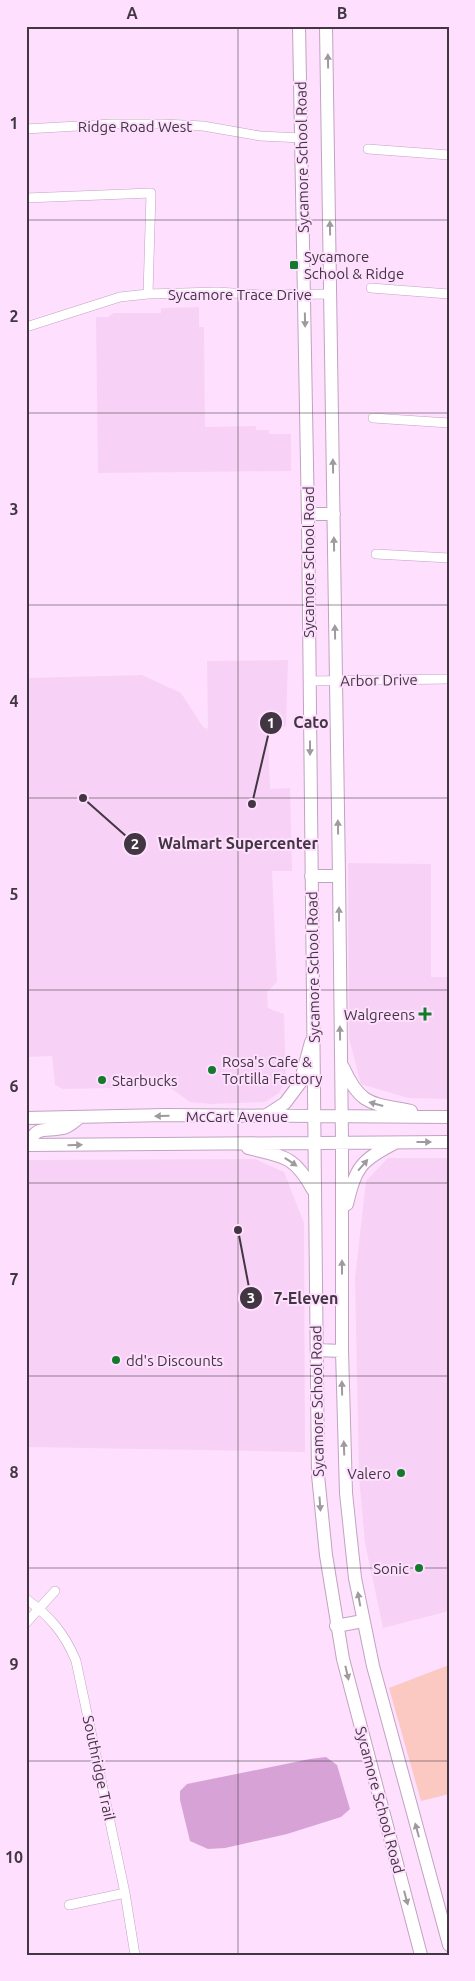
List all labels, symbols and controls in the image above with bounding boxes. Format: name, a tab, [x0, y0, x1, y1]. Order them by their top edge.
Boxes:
text: A	[126, 4, 138, 22]
text: B	[337, 4, 347, 22]
one-way arrow	[324, 53, 332, 69]
street label: Sycamore School Road	[292, 81, 312, 233]
text: 1	[9, 114, 19, 132]
street label: Ridge Road West	[78, 118, 192, 135]
one-way arrow	[326, 220, 334, 236]
place label: Sycamore School & Ridge	[304, 248, 404, 282]
marker: Sycamore School & Ridge	[288, 259, 300, 271]
street label: Sycamore Trace Drive	[168, 286, 312, 303]
text: 2	[9, 307, 19, 325]
one-way arrow	[302, 312, 310, 328]
one-way arrow	[329, 457, 337, 473]
street label: Sycamore School Road	[300, 486, 317, 638]
text: 3	[9, 500, 19, 518]
one-way arrow	[330, 536, 338, 552]
one-way arrow	[331, 624, 339, 640]
street label: Arbor Drive	[340, 671, 418, 689]
text: 4	[9, 692, 19, 710]
callout: Cato	[258, 707, 339, 738]
text: Cato	[293, 713, 329, 731]
text: 1	[267, 714, 275, 731]
one-way arrow	[306, 740, 314, 756]
one-way arrow	[334, 819, 342, 835]
callout: Walmart Supercenter	[123, 828, 328, 859]
text: Walmart Supercenter	[158, 834, 319, 852]
text: 2	[131, 835, 139, 852]
text: 5	[9, 885, 19, 903]
street label: Sycamore School Road	[303, 891, 323, 1043]
one-way arrow	[335, 906, 343, 922]
place label: Walgreens	[344, 1006, 415, 1023]
marker: Walgreens	[419, 1008, 431, 1020]
one-way arrow	[336, 1025, 344, 1041]
place label: Rosa's Cafe & Tortilla Factory	[222, 1053, 323, 1087]
marker: Rosa's Cafe & Tortilla Factory	[206, 1064, 218, 1076]
place label: Starbucks	[112, 1072, 178, 1089]
marker: Starbucks	[96, 1074, 108, 1086]
text: 6	[9, 1077, 19, 1095]
one-way arrow	[368, 1099, 383, 1107]
street label: McCart Avenue	[186, 1108, 288, 1125]
one-way arrow	[153, 1112, 169, 1120]
one-way arrow	[416, 1138, 432, 1146]
one-way arrow	[67, 1141, 83, 1149]
one-way arrow	[284, 1157, 298, 1167]
one-way arrow	[358, 1158, 369, 1171]
one-way arrow	[338, 1259, 346, 1275]
text: 7	[9, 1270, 19, 1288]
callout: 7-Eleven	[238, 1283, 348, 1314]
text: 3	[247, 1289, 255, 1306]
text: 7-Eleven	[274, 1289, 338, 1307]
street label: Sycamore School Road	[307, 1325, 327, 1477]
place label: dd's Discounts	[126, 1352, 223, 1369]
marker: dd's Discounts	[110, 1354, 122, 1366]
one-way arrow	[338, 1380, 346, 1396]
one-way arrow	[339, 1440, 347, 1456]
text: 8	[9, 1463, 19, 1481]
place label: Valero	[347, 1465, 391, 1482]
marker: Valero	[395, 1467, 407, 1479]
one-way arrow	[316, 1496, 324, 1512]
place label: Sonic	[373, 1560, 409, 1577]
marker: Sonic	[413, 1562, 425, 1574]
one-way arrow	[354, 1591, 362, 1607]
text: 9	[9, 1655, 19, 1673]
one-way arrow	[343, 1666, 351, 1682]
street label: Southridge Trail	[80, 1714, 118, 1822]
street label: Sycamore School Road	[352, 1725, 408, 1875]
one-way arrow	[413, 1823, 421, 1838]
text: 10	[5, 1848, 23, 1866]
one-way arrow	[402, 1890, 410, 1906]

